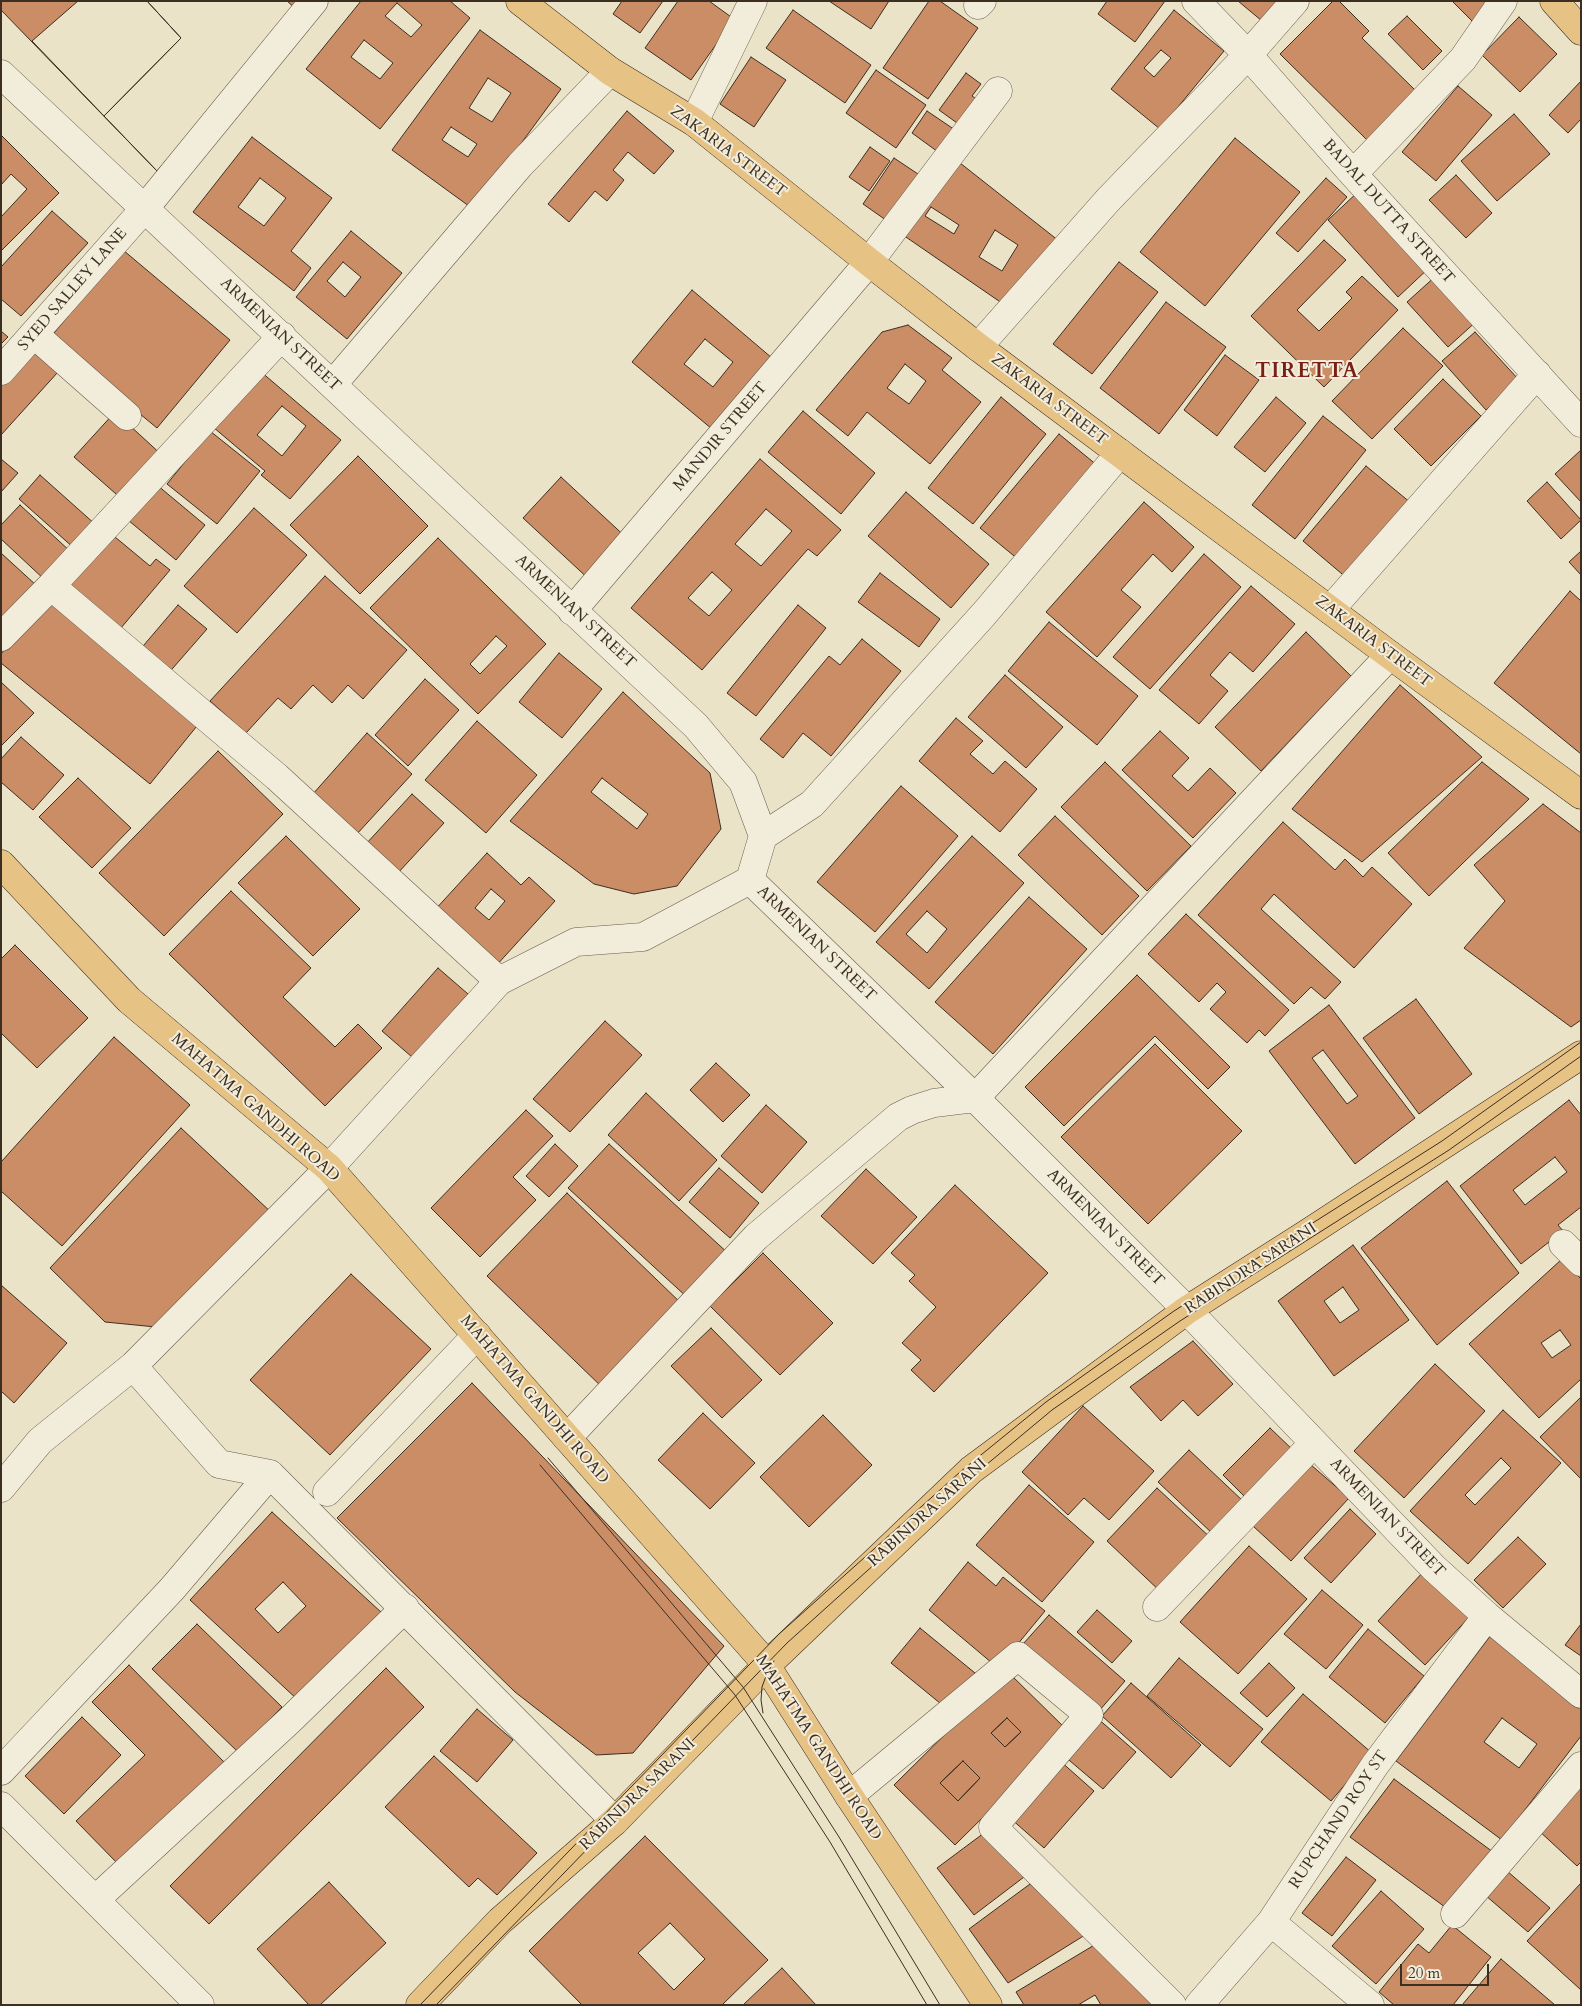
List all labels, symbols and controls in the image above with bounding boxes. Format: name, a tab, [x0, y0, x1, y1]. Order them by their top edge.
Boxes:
street label: ZAKARIA STREET	[666, 102, 790, 202]
street label: BADAL DUTTA STREET	[1318, 136, 1458, 288]
street label: SYED SALLEY LANE	[14, 225, 132, 355]
street label: ARMENIAN STREET	[216, 274, 344, 396]
street label: ZAKARIA STREET	[987, 350, 1111, 450]
district label: TIRETTA	[1254, 359, 1360, 385]
street label: MANDIR STREET	[670, 379, 772, 495]
street label: ARMENIAN STREET	[511, 551, 639, 673]
street label: ZAKARIA STREET	[1311, 592, 1435, 692]
street label: ARMENIAN STREET	[752, 882, 880, 1006]
street label: MAHATMA GANDHI ROAD	[167, 1030, 343, 1186]
street label: ARMENIAN STREET	[1042, 1165, 1168, 1291]
street label: RABINDRA SARANI	[1182, 1219, 1320, 1319]
street label: MAHATMA GANDHI ROAD	[456, 1312, 612, 1488]
street label: ARMENIAN STREET	[1325, 1454, 1449, 1582]
street label: RABINDRA SARANI	[865, 1455, 991, 1571]
street label: MAHATMA GANDHI ROAD	[751, 1652, 885, 1844]
street label: RABINDRA SARANI	[576, 1735, 700, 1855]
street label: RUPCHAND ROY ST	[1286, 1747, 1392, 1893]
scale bar	[1402, 1954, 1491, 1986]
text: 20 m	[1408, 1963, 1440, 1983]

